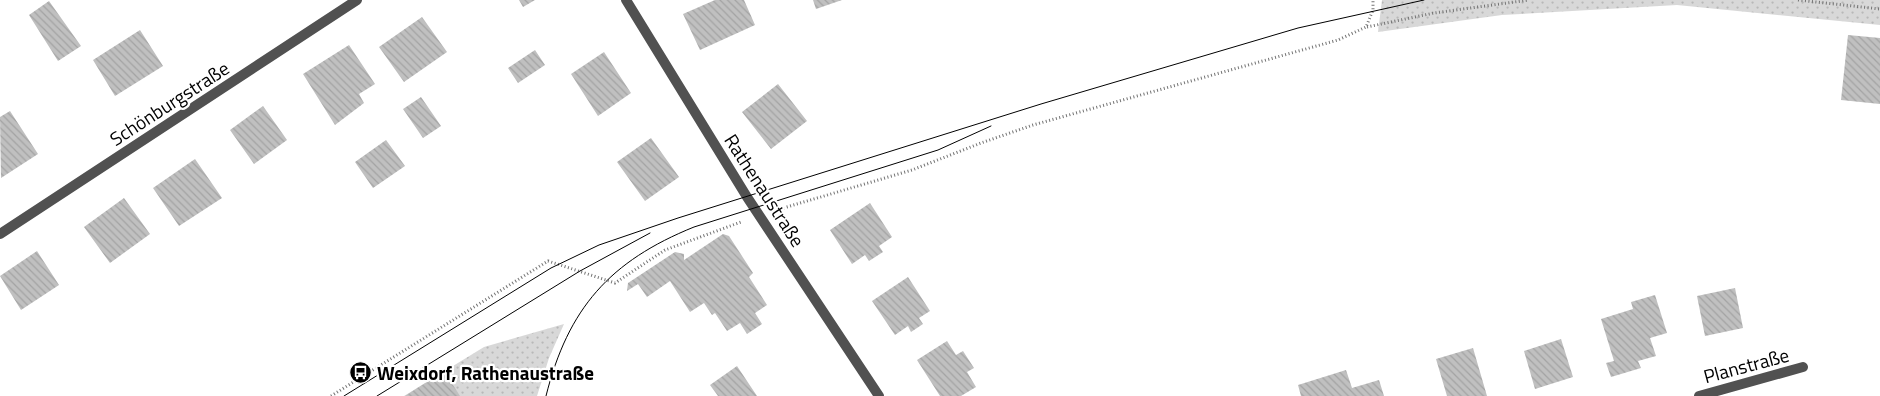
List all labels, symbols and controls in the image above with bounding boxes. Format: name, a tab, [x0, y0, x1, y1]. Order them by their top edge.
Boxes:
street label: Schönburgstraße	[103, 53, 235, 153]
street label: Rathenaustraße	[718, 128, 812, 252]
street label: Planstraße	[1700, 340, 1792, 390]
place label: Weixdorf, Rathenaustraße	[377, 358, 594, 387]
bus stop icon: Weixdorf, Rathenaustraße	[349, 360, 373, 384]

